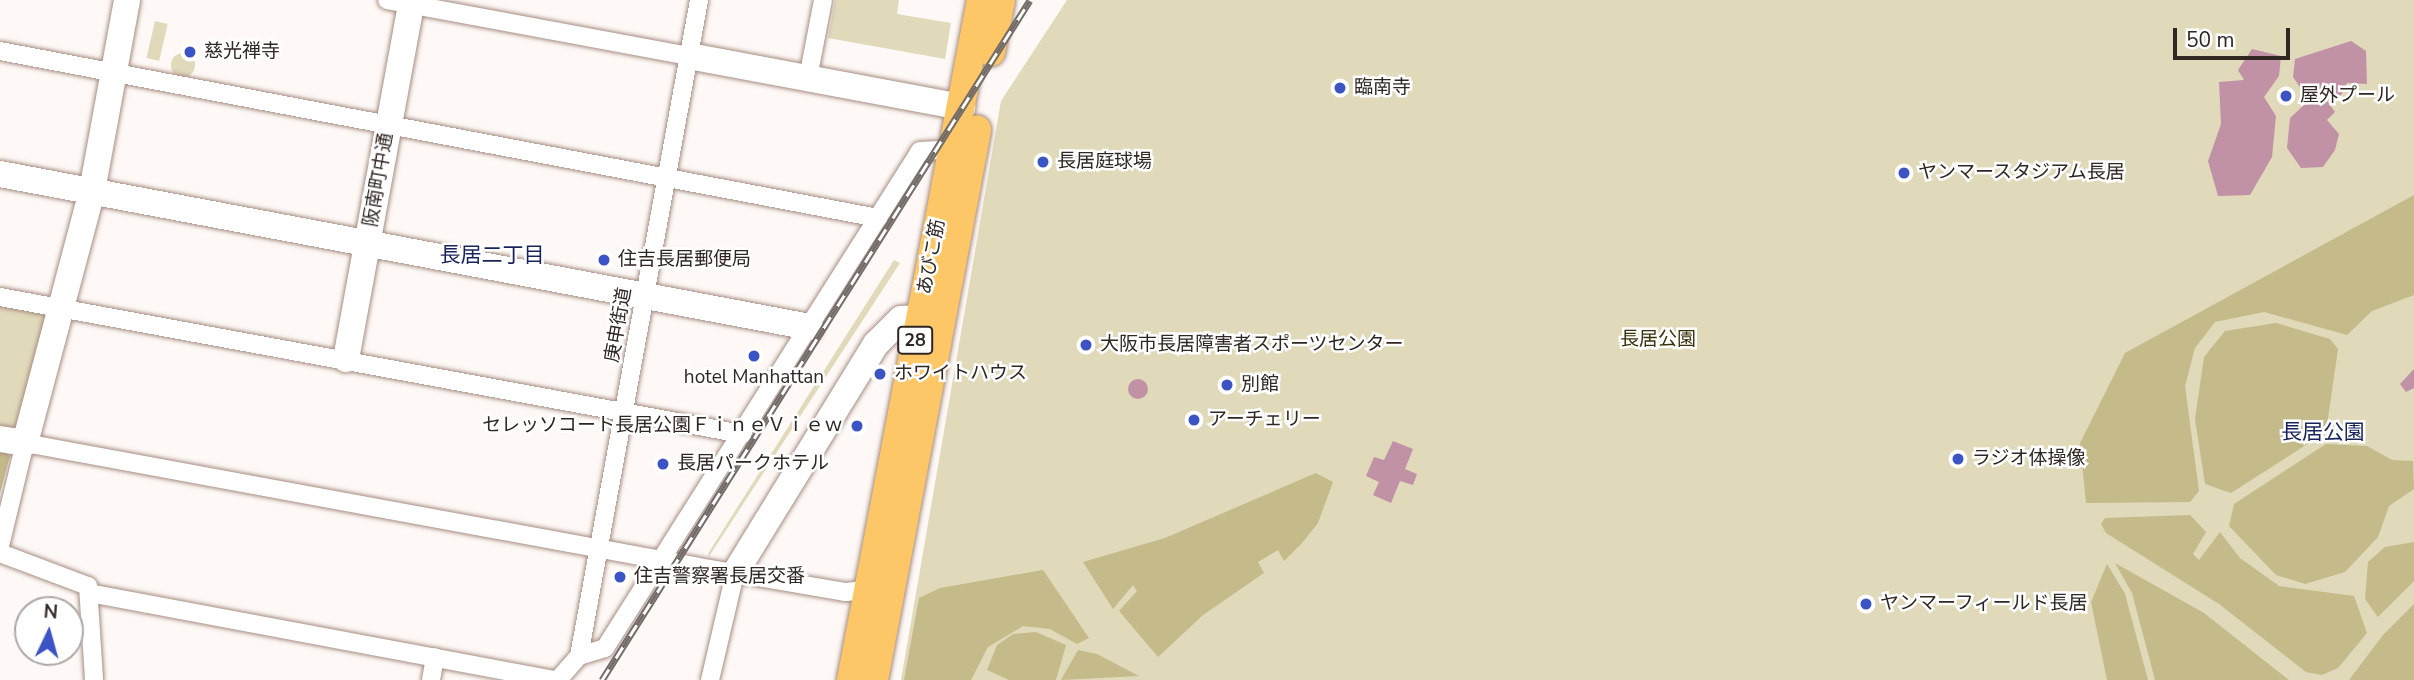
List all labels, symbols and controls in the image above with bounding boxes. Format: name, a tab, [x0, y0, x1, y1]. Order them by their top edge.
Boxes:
scale bar	[2176, 14, 2293, 58]
text: 50 m	[2186, 26, 2235, 54]
place label: 慈光禅寺	[204, 41, 280, 63]
marker: 慈光禅寺	[182, 44, 198, 60]
place label: 臨南寺	[1354, 77, 1411, 99]
marker: 臨南寺	[1332, 80, 1348, 96]
place label: 屋外プール	[2300, 85, 2395, 107]
marker: 屋外プール	[2278, 88, 2294, 104]
street label: 阪南町中通	[360, 131, 398, 229]
place label: 長居庭球場	[1057, 151, 1152, 173]
marker: 長居庭球場	[1035, 154, 1051, 170]
place label: ヤンマースタジアム長居	[1918, 162, 2127, 184]
marker: ヤンマースタジアム長居	[1896, 165, 1912, 181]
street label: あびこ筋	[914, 218, 950, 296]
district label: 長居二丁目	[440, 242, 544, 268]
place label: 住吉長居郵便局	[618, 249, 751, 271]
marker: 住吉長居郵便局	[596, 252, 612, 268]
street label: 庚申街道	[601, 286, 637, 364]
road number: 28	[896, 326, 934, 354]
park label: 長居公園	[1620, 329, 1696, 351]
place label: 大阪市長居障害者スポーツセンター	[1100, 334, 1404, 356]
marker: 大阪市長居障害者スポーツセンター	[1078, 337, 1094, 353]
marker: hotel Manhattan	[746, 348, 762, 364]
place label: ホワイトハウス	[894, 363, 1027, 385]
marker: ホワイトハウス	[872, 366, 888, 382]
place label: hotel Manhattan	[684, 367, 824, 389]
place label: 別館	[1241, 374, 1279, 396]
marker: 別館	[1219, 377, 1235, 393]
place label: アーチェリー	[1208, 409, 1321, 431]
marker: アーチェリー	[1186, 412, 1202, 428]
place label: セレッソコート長居公園ＦｉｎｅＶｉｅｗ	[482, 415, 843, 437]
marker: セレッソコート長居公園ＦｉｎｅＶｉｅｗ	[849, 418, 865, 434]
district label: 長居公園	[2281, 419, 2365, 445]
place label: ラジオ体操像	[1972, 448, 2086, 470]
marker: ラジオ体操像	[1950, 451, 1966, 467]
place label: 長居パークホテル	[677, 453, 829, 475]
marker: 長居パークホテル	[655, 456, 671, 472]
place label: 住吉警察署長居交番	[634, 566, 805, 588]
marker: 住吉警察署長居交番	[612, 569, 628, 585]
place label: ヤンマーフィールド長居	[1880, 593, 2089, 615]
north arrow	[14, 596, 84, 666]
marker: ヤンマーフィールド長居	[1858, 596, 1874, 612]
text: N	[42, 599, 59, 626]

